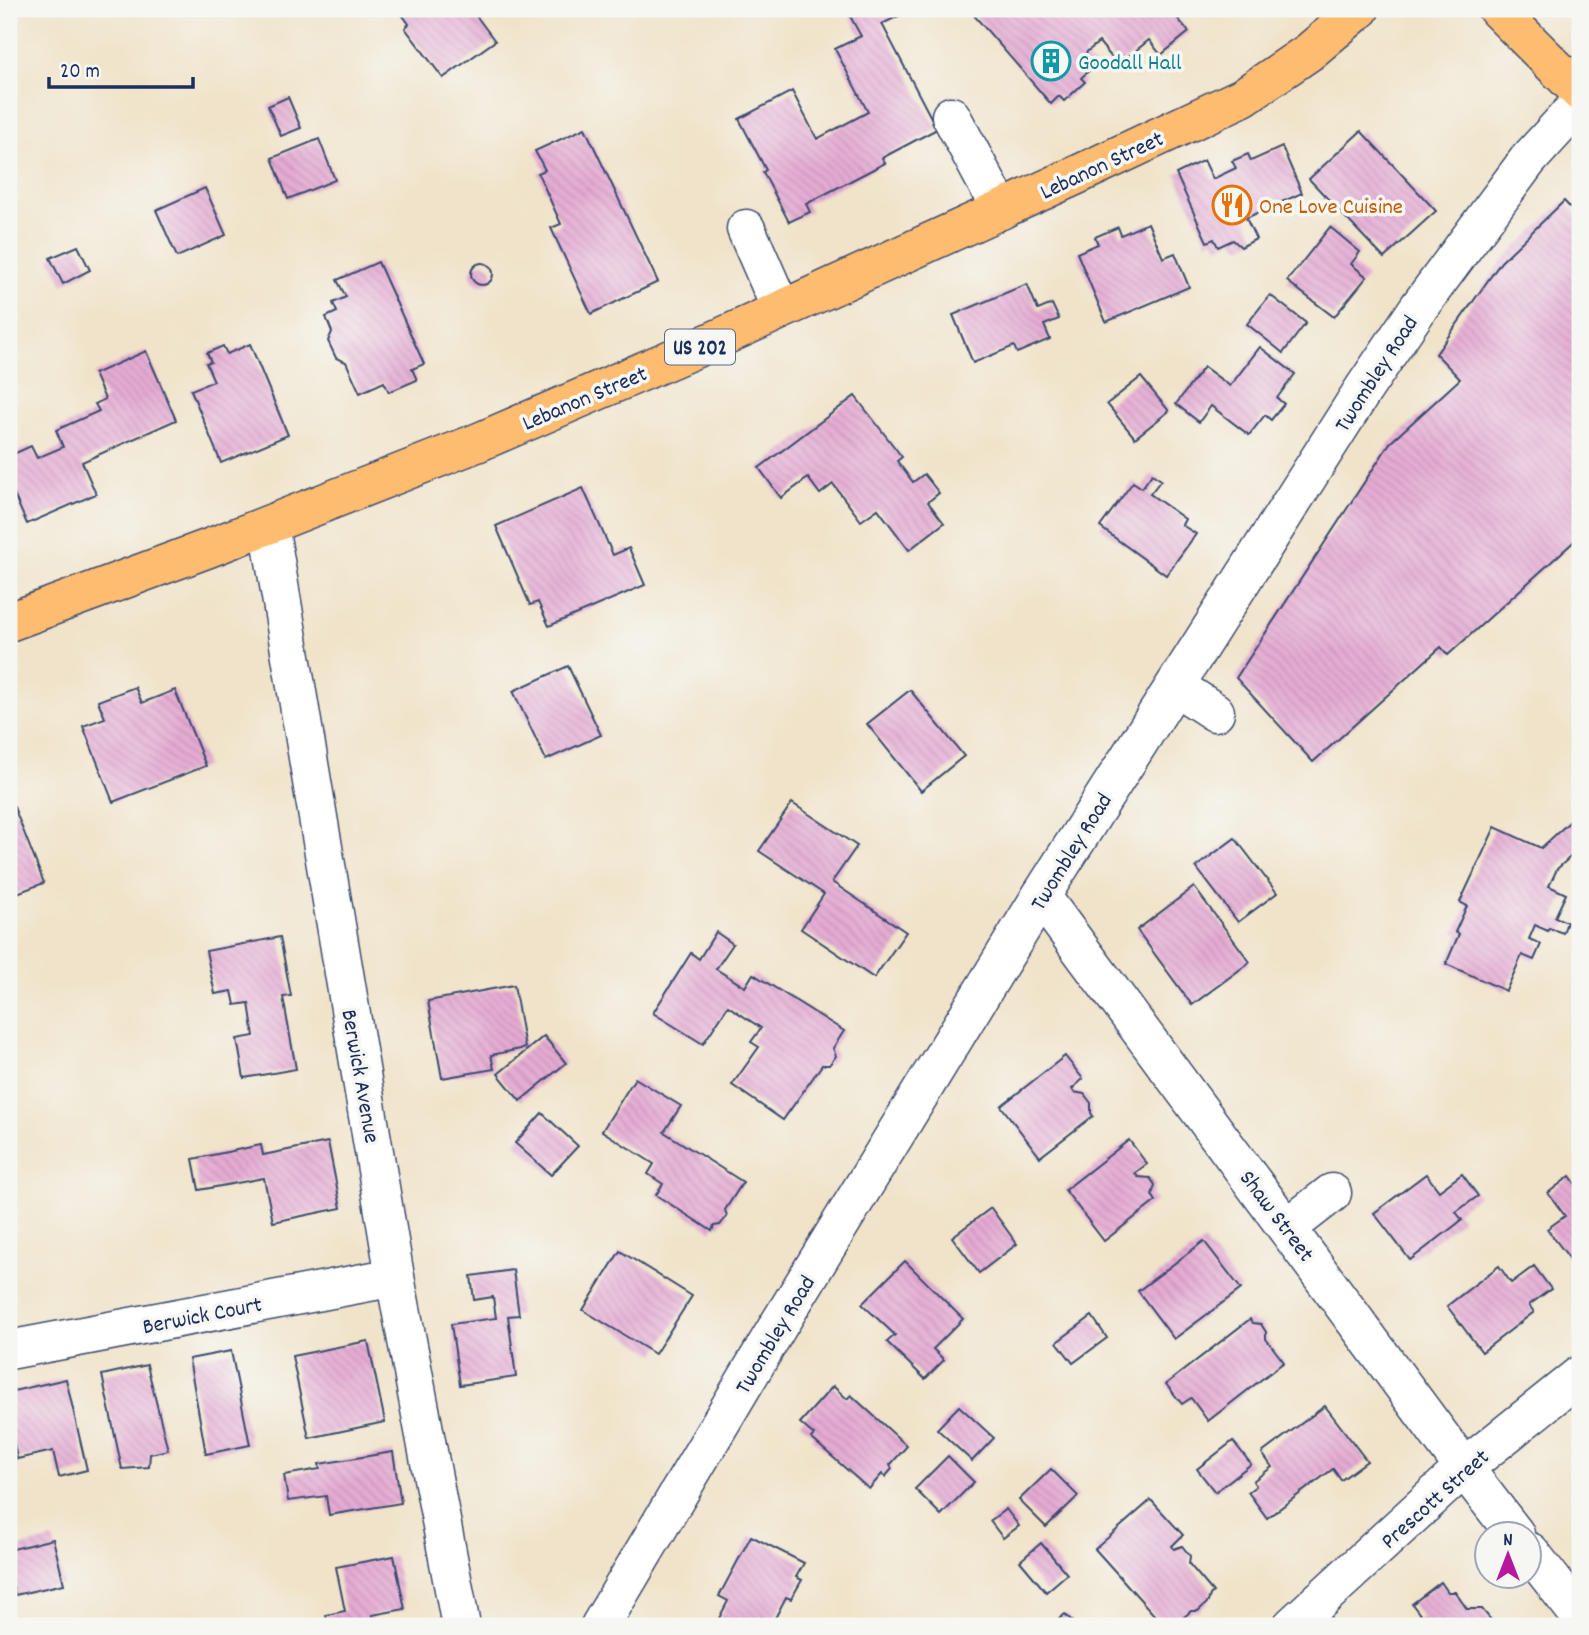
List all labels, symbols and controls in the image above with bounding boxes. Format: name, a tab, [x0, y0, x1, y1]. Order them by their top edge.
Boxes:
building icon: Goodall Hall	[1030, 40, 1072, 82]
scale bar	[49, 46, 192, 90]
place label: Goodall Hall	[1078, 48, 1182, 81]
text: 20 m	[60, 58, 100, 88]
street label: Lebanon Street	[1035, 124, 1170, 210]
restaurant icon: One Love Cuisine	[1211, 184, 1253, 226]
place label: One Love Cuisine	[1259, 192, 1403, 225]
street label: Twombley Road	[1328, 310, 1428, 440]
road number: US 202	[665, 330, 735, 364]
street label: Lebanon Street	[518, 359, 653, 441]
street label: Twombley Road	[1024, 788, 1122, 918]
street label: Berwick Avenue	[331, 1007, 387, 1146]
street label: Shaw Street	[1230, 1164, 1321, 1270]
street label: Twombley Road	[729, 1270, 825, 1401]
street label: Berwick Court	[140, 1290, 265, 1345]
street label: Prescott Street	[1375, 1443, 1498, 1558]
north arrow	[1474, 1520, 1544, 1590]
text: N	[1503, 1528, 1513, 1555]

